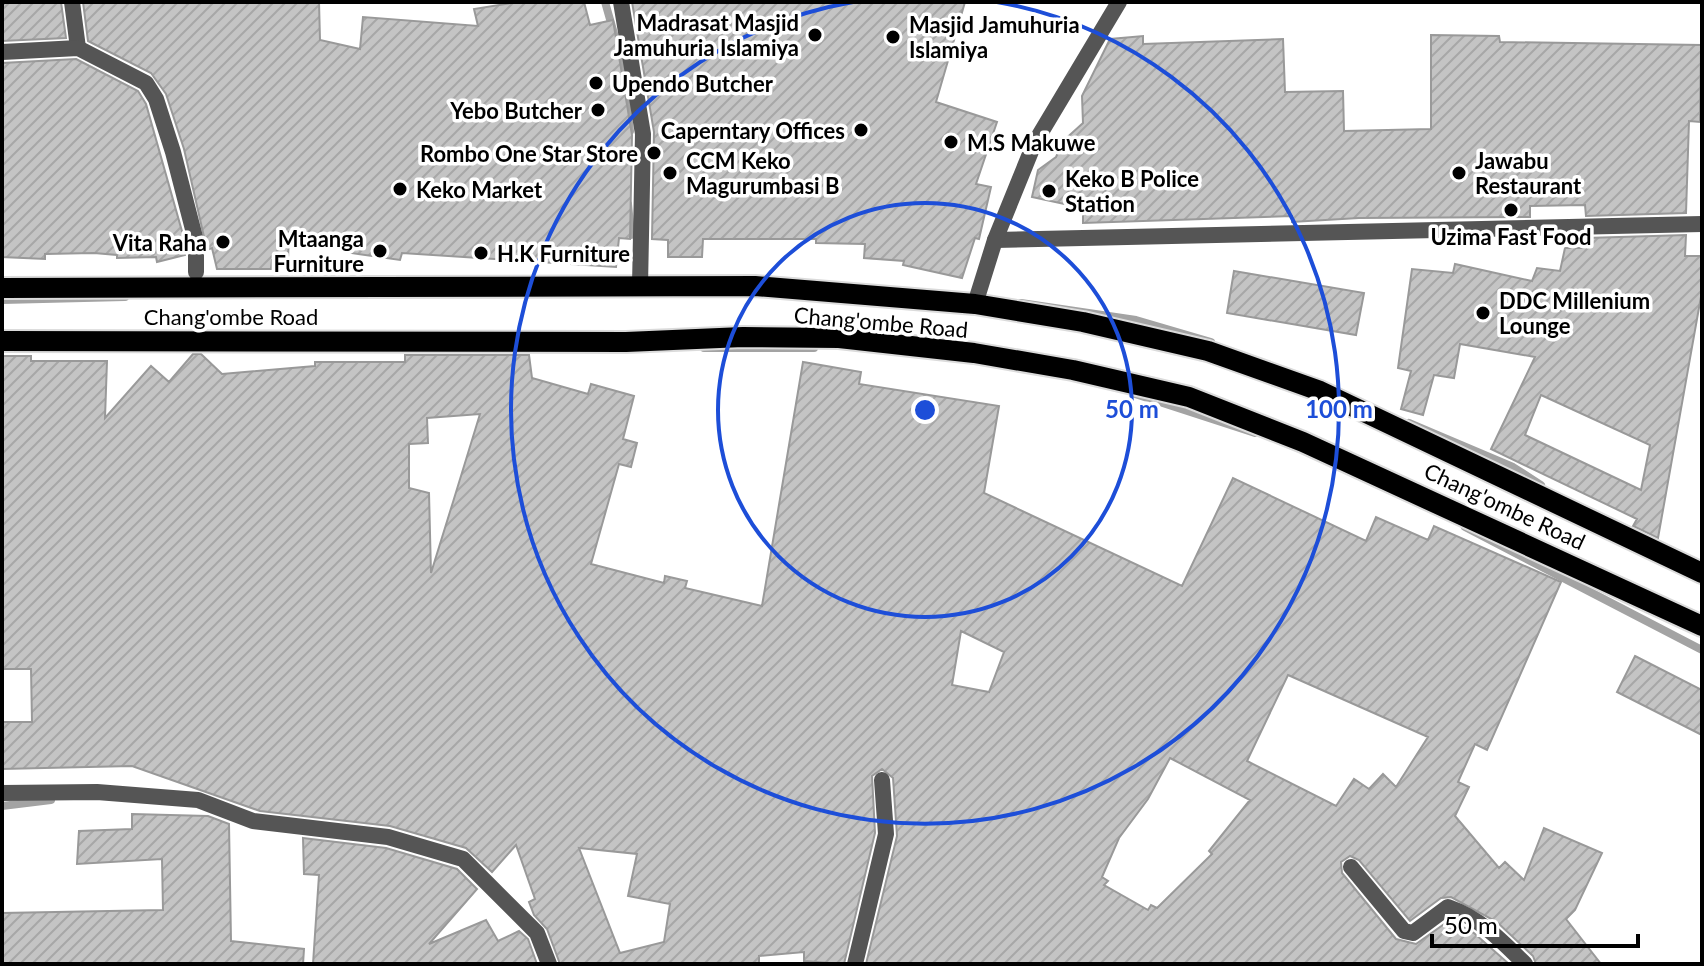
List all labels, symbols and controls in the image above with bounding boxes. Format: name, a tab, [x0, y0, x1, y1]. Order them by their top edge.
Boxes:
place label: Madrasat Masjid Jamuhuria Islamiya	[614, 9, 799, 61]
place label: Masjid Jamuhuria Islamiya	[909, 11, 1080, 63]
marker: Madrasat Masjid Jamuhuria Islamiya	[806, 26, 824, 44]
marker: Masjid Jamuhuria Islamiya	[884, 28, 902, 46]
place label: Upendo Butcher	[612, 70, 774, 97]
marker: Upendo Butcher	[587, 74, 605, 92]
place label: Yebo Butcher	[449, 97, 583, 124]
marker: Yebo Butcher	[589, 101, 607, 119]
place label: Caperntary Offices	[661, 117, 845, 144]
marker: Caperntary Offices	[852, 121, 870, 139]
place label: M.S Makuwe	[967, 129, 1096, 156]
marker: M.S Makuwe	[942, 133, 960, 151]
place label: Rombo One Star Store	[420, 140, 638, 167]
marker: Rombo One Star Store	[645, 144, 663, 162]
place label: CCM Keko Magurumbasi B	[686, 147, 839, 199]
place label: Jawabu Restaurant	[1475, 147, 1582, 199]
marker: CCM Keko Magurumbasi B	[661, 164, 679, 182]
marker: Jawabu Restaurant	[1450, 164, 1468, 182]
place label: Keko B Police Station	[1065, 165, 1199, 217]
place label: Keko Market	[416, 176, 543, 203]
marker: Keko Market	[391, 180, 409, 198]
marker: Keko B Police Station	[1040, 182, 1058, 200]
marker: Uzima Fast Food	[1502, 201, 1520, 219]
place label: Uzima Fast Food	[1430, 223, 1592, 250]
place label: Mtaanga Furniture	[273, 225, 364, 277]
place label: Vita Raha	[112, 229, 207, 256]
marker: Vita Raha	[214, 233, 232, 251]
place label: H.K Furniture	[497, 240, 630, 267]
marker: Mtaanga Furniture	[371, 242, 389, 260]
marker: H.K Furniture	[472, 244, 490, 262]
place label: DDC Millenium Lounge	[1499, 287, 1650, 339]
street label: Chang'ombe Road	[793, 301, 969, 343]
street label: Chang'ombe Road	[144, 303, 318, 330]
marker: DDC Millenium Lounge	[1474, 304, 1492, 322]
text: 50 m	[1105, 394, 1159, 423]
text: 100 m	[1305, 394, 1373, 423]
centre of rings	[911, 396, 939, 424]
street label: Chang'ombe Road	[1420, 457, 1590, 555]
scale bar	[1432, 898, 1638, 948]
text: 50 m	[1444, 910, 1498, 939]

